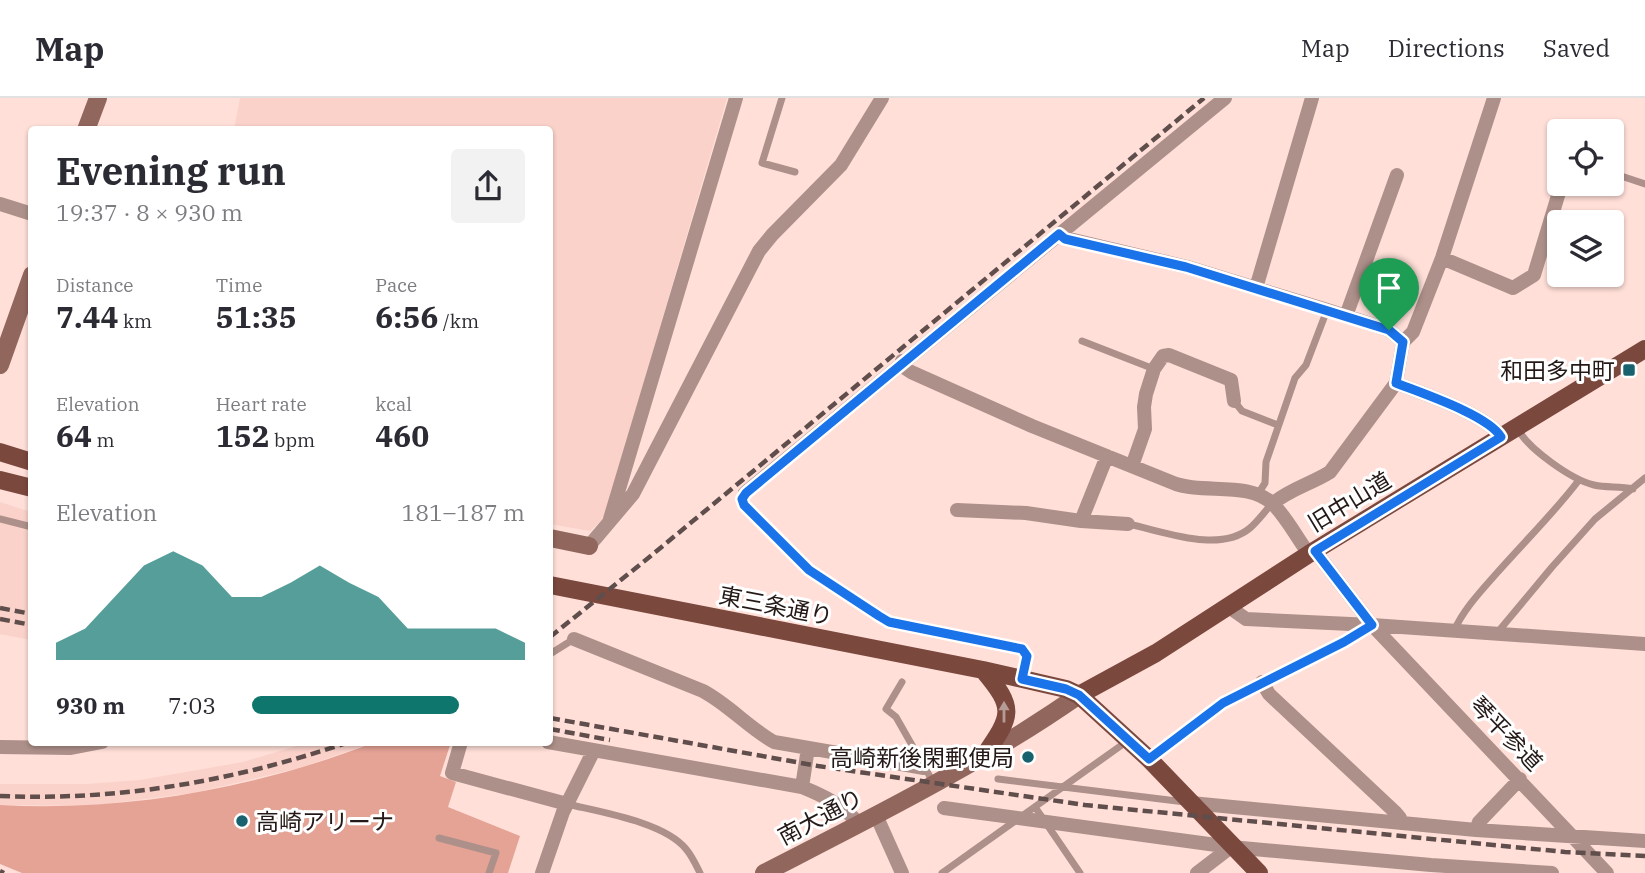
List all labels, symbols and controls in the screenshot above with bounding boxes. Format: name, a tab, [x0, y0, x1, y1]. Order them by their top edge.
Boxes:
text: Map	[35, 27, 104, 70]
text: Map	[1301, 32, 1350, 64]
text: Directions	[1388, 32, 1505, 64]
text: Saved	[1543, 32, 1610, 64]
map controls	[1547, 119, 1624, 287]
button: locate	[1547, 119, 1624, 196]
text: Evening run	[56, 146, 286, 195]
button: share	[451, 149, 525, 223]
text: 19:37 · 8 × 930 m	[56, 197, 243, 227]
button: layers	[1547, 210, 1624, 287]
pin	[1359, 258, 1419, 330]
icon: arrive	[1370, 269, 1408, 307]
text: Distance	[56, 273, 134, 297]
text: Time	[216, 273, 262, 297]
text: Pace	[375, 273, 417, 297]
text: 7.44	[56, 297, 118, 336]
text: 51:35	[216, 297, 297, 336]
text: 6:56	[375, 297, 438, 336]
text: km	[118, 309, 152, 333]
text: /km	[438, 309, 479, 333]
place label: 和田多中町	[1500, 355, 1615, 385]
marker: 和田多中町	[1621, 362, 1637, 378]
text: Elevation	[56, 392, 140, 416]
text: Heart rate	[216, 392, 307, 416]
text: kcal	[375, 392, 412, 416]
text: 64	[56, 416, 92, 455]
text: 152	[216, 416, 270, 455]
text: 460	[375, 416, 429, 455]
text: m	[92, 428, 115, 452]
text: bpm	[270, 428, 315, 452]
street label: 旧中山道	[1302, 464, 1396, 538]
text: Elevation	[56, 497, 157, 527]
text: 181–187 m	[401, 497, 525, 527]
street label: 東三条通り	[717, 579, 835, 631]
street label: 琴平参道	[1464, 689, 1550, 777]
text: 930 m	[56, 690, 125, 720]
text: 7:03	[168, 690, 216, 720]
one-way arrow	[998, 701, 1010, 723]
place label: 高崎新後閑郵便局	[830, 742, 1014, 772]
marker: 高崎新後閑郵便局	[1020, 749, 1036, 765]
street label: 南大通り	[772, 781, 868, 851]
place label: 高崎アリーナ	[256, 806, 394, 836]
marker: 高崎アリーナ	[234, 813, 250, 829]

